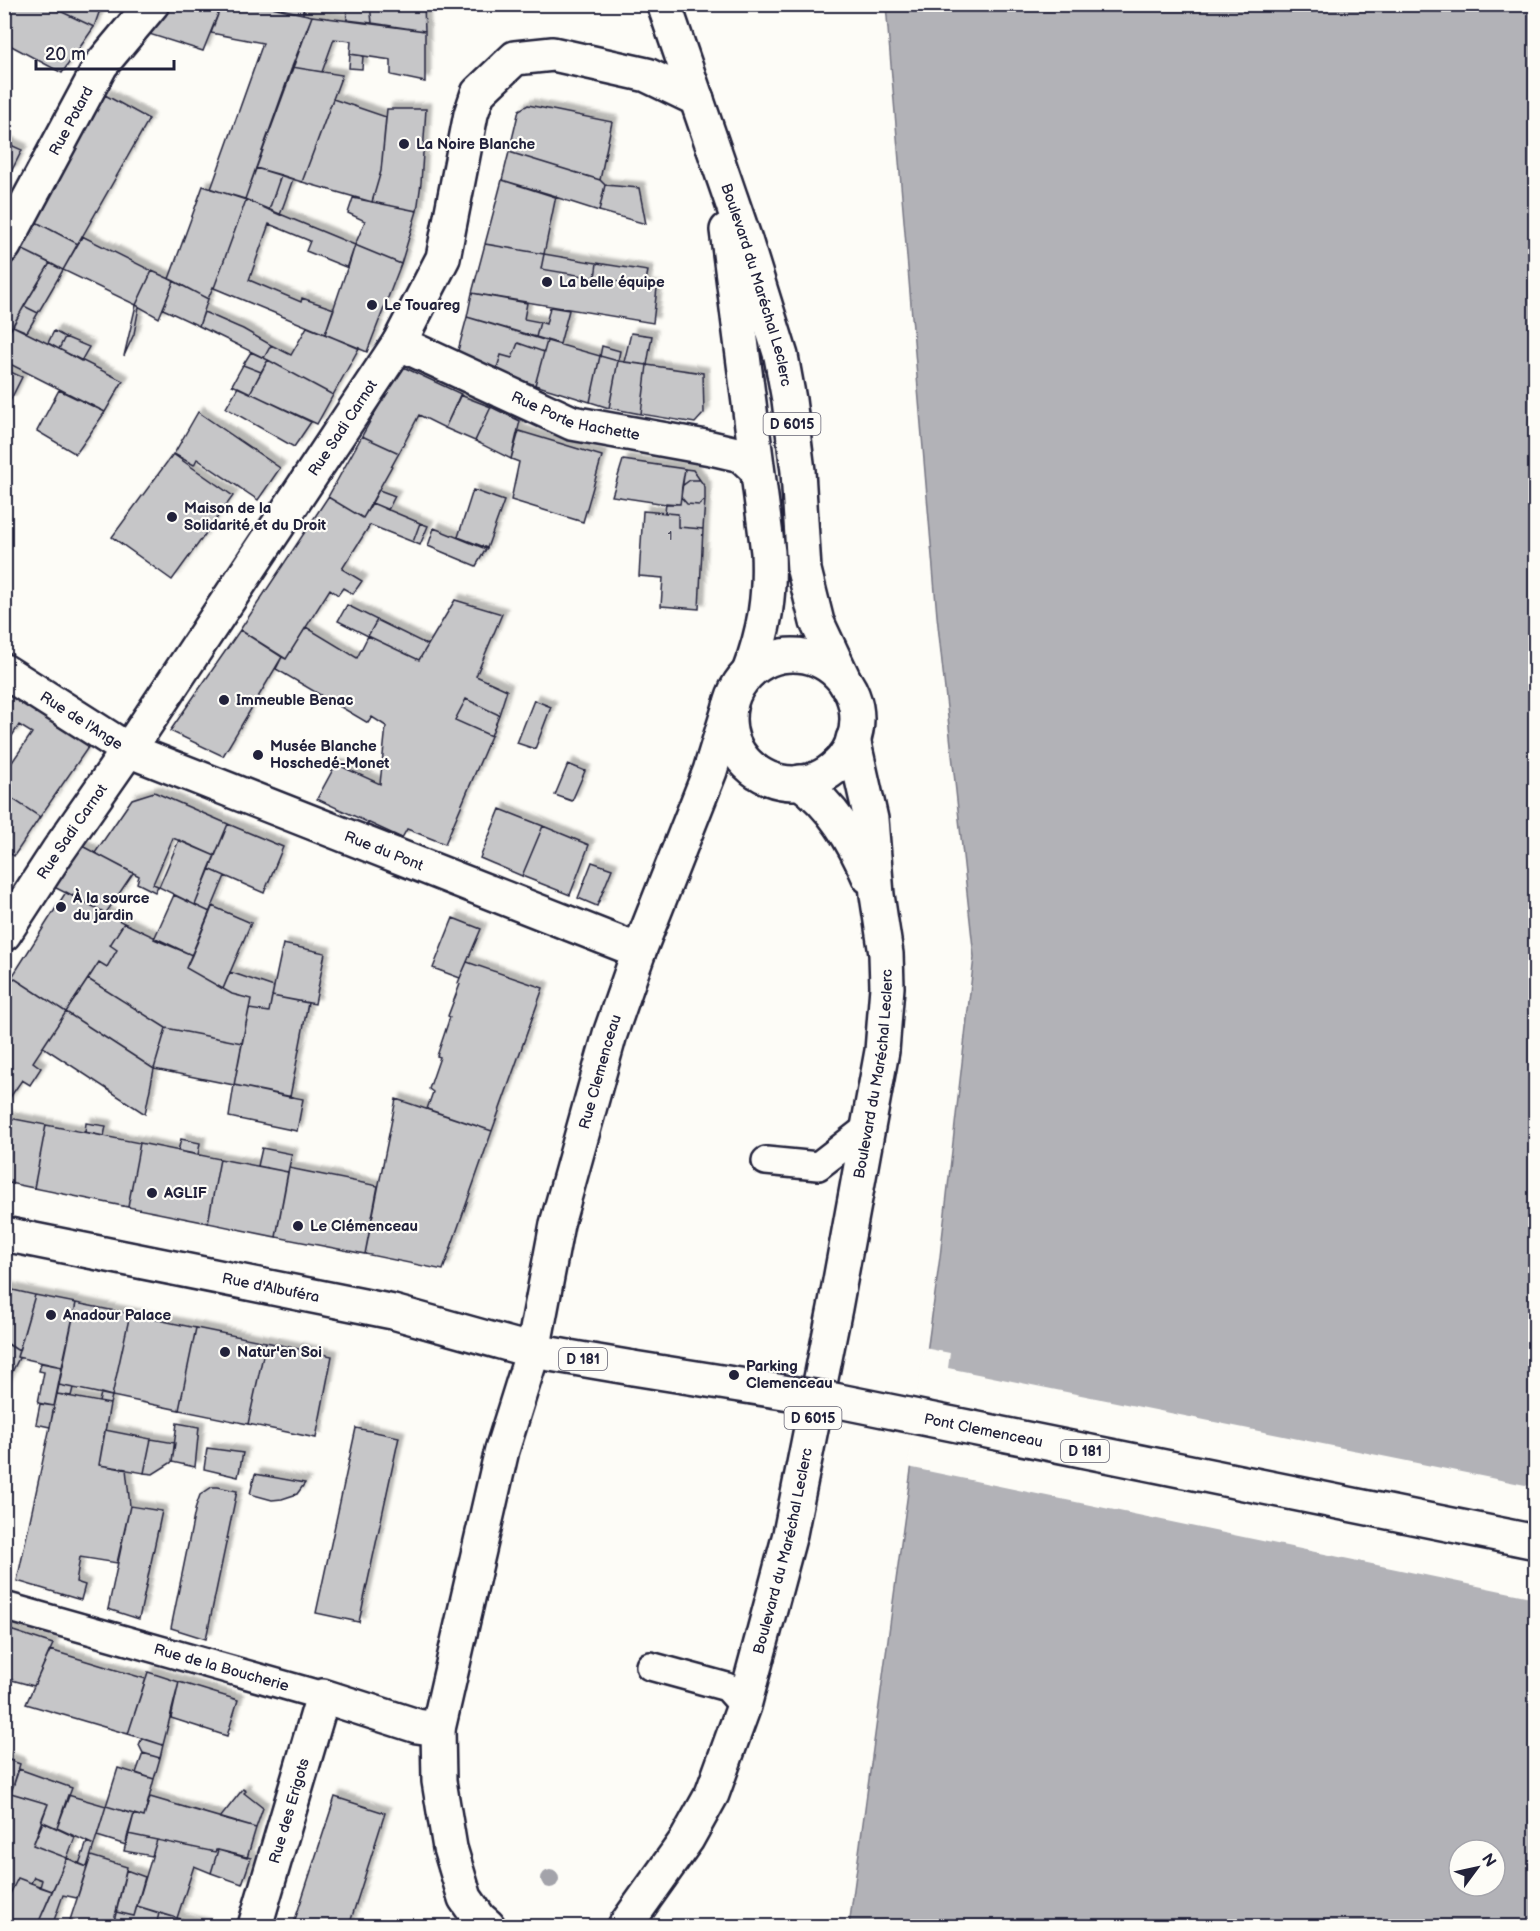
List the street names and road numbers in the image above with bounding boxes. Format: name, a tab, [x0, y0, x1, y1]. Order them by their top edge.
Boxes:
street label: Rue Potard	[45, 83, 97, 159]
street label: Boulevard du Maréchal Leclerc	[717, 181, 796, 388]
street label: Rue Sadi Carnot	[304, 376, 382, 480]
street label: Rue Porte Hachette	[508, 387, 641, 445]
road number: D 6015	[764, 413, 820, 435]
street label: Rue de l'Ange	[37, 687, 127, 754]
street label: Rue Sadi Carnot	[33, 780, 112, 883]
street label: Rue du Pont	[342, 827, 427, 875]
street label: Boulevard du Maréchal Leclerc	[849, 969, 897, 1180]
street label: Rue Clemenceau	[574, 1012, 626, 1131]
street label: Rue d'Albuféra	[220, 1268, 321, 1307]
road number: D 181	[559, 1348, 607, 1370]
road number: D 6015	[784, 1407, 842, 1429]
street label: Pont Clemenceau	[922, 1409, 1045, 1452]
road number: D 181	[1061, 1440, 1109, 1462]
street label: Boulevard du Maréchal Leclerc	[749, 1446, 816, 1656]
street label: Rue de la Boucherie	[152, 1639, 291, 1695]
street label: Rue des Erigots	[264, 1756, 314, 1866]

